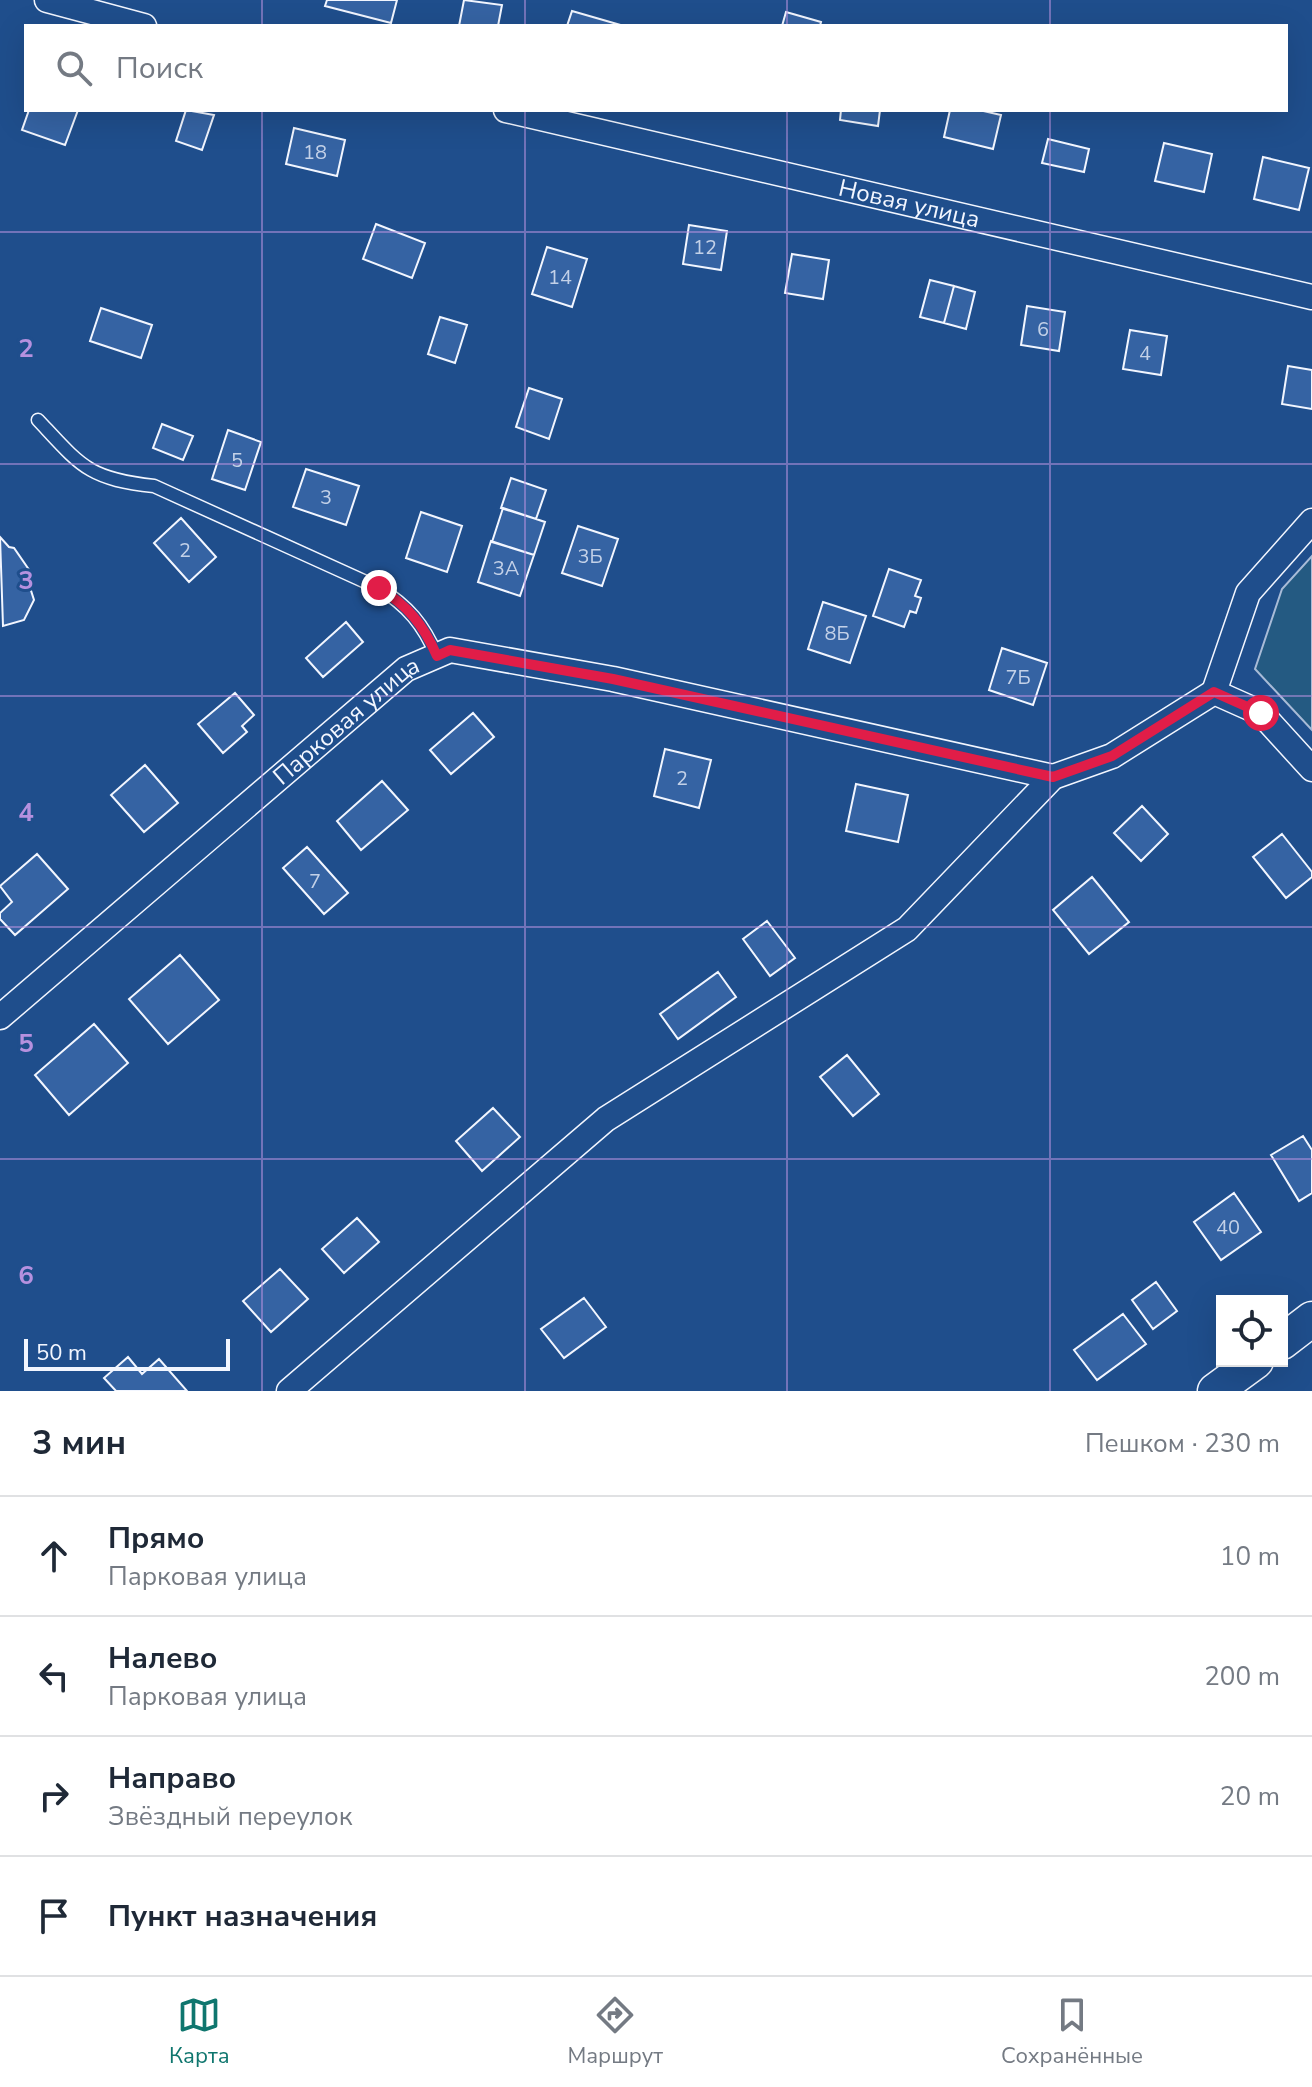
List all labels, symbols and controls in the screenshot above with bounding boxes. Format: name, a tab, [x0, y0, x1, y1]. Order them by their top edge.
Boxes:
search box	[24, 24, 1288, 112]
icon: search	[52, 46, 96, 90]
text: Поиск	[116, 48, 203, 89]
house number: 18	[303, 139, 327, 166]
street label: Новая улица	[836, 172, 983, 235]
house number: 12	[693, 234, 717, 261]
house number: 14	[548, 264, 572, 291]
house number: 6	[1037, 316, 1049, 343]
text: 2	[18, 331, 34, 366]
house number: 4	[1139, 340, 1151, 367]
house number: 5	[231, 447, 243, 474]
house number: 3	[320, 484, 332, 511]
house number: 2	[179, 537, 191, 564]
house number: 3Б	[577, 543, 603, 570]
house number: 3А	[493, 555, 520, 582]
text: 3	[18, 563, 34, 598]
route end	[361, 570, 397, 606]
house number: 8Б	[824, 620, 850, 647]
street label: Парковая улица	[266, 649, 424, 792]
house number: 7Б	[1005, 664, 1031, 691]
route start	[1243, 695, 1279, 731]
house number: 2	[676, 765, 688, 792]
text: 4	[18, 795, 34, 830]
house number: 7	[309, 868, 321, 895]
text: 5	[18, 1026, 34, 1061]
house number: 40	[1216, 1214, 1240, 1241]
text: 6	[18, 1258, 34, 1293]
map controls	[1216, 1295, 1288, 1367]
button: locate	[1216, 1295, 1288, 1367]
scale bar	[24, 1335, 230, 1371]
text: 50 m	[36, 1338, 87, 1368]
text: 3 мин	[32, 1420, 126, 1466]
text: Пешком · 230 m	[1085, 1426, 1280, 1461]
text: Прямо	[108, 1518, 205, 1559]
icon: ahead	[32, 1534, 76, 1578]
text: 10 m	[1220, 1539, 1280, 1574]
text: Парковая улица	[108, 1559, 307, 1594]
text: Налево	[108, 1638, 217, 1679]
icon: left	[32, 1654, 76, 1698]
text: 200 m	[1204, 1659, 1280, 1694]
text: Парковая улица	[108, 1679, 307, 1714]
text: Направо	[108, 1758, 236, 1799]
icon: right	[32, 1774, 76, 1818]
text: 20 m	[1220, 1779, 1280, 1814]
text: Звёздный переулок	[108, 1799, 352, 1834]
icon: arrive	[32, 1894, 76, 1938]
text: Пункт назначения	[108, 1896, 377, 1937]
tab: Карта	[169, 1993, 230, 2071]
tab: Маршрут	[567, 1993, 663, 2071]
tab: Сохранённые	[1001, 1993, 1143, 2071]

